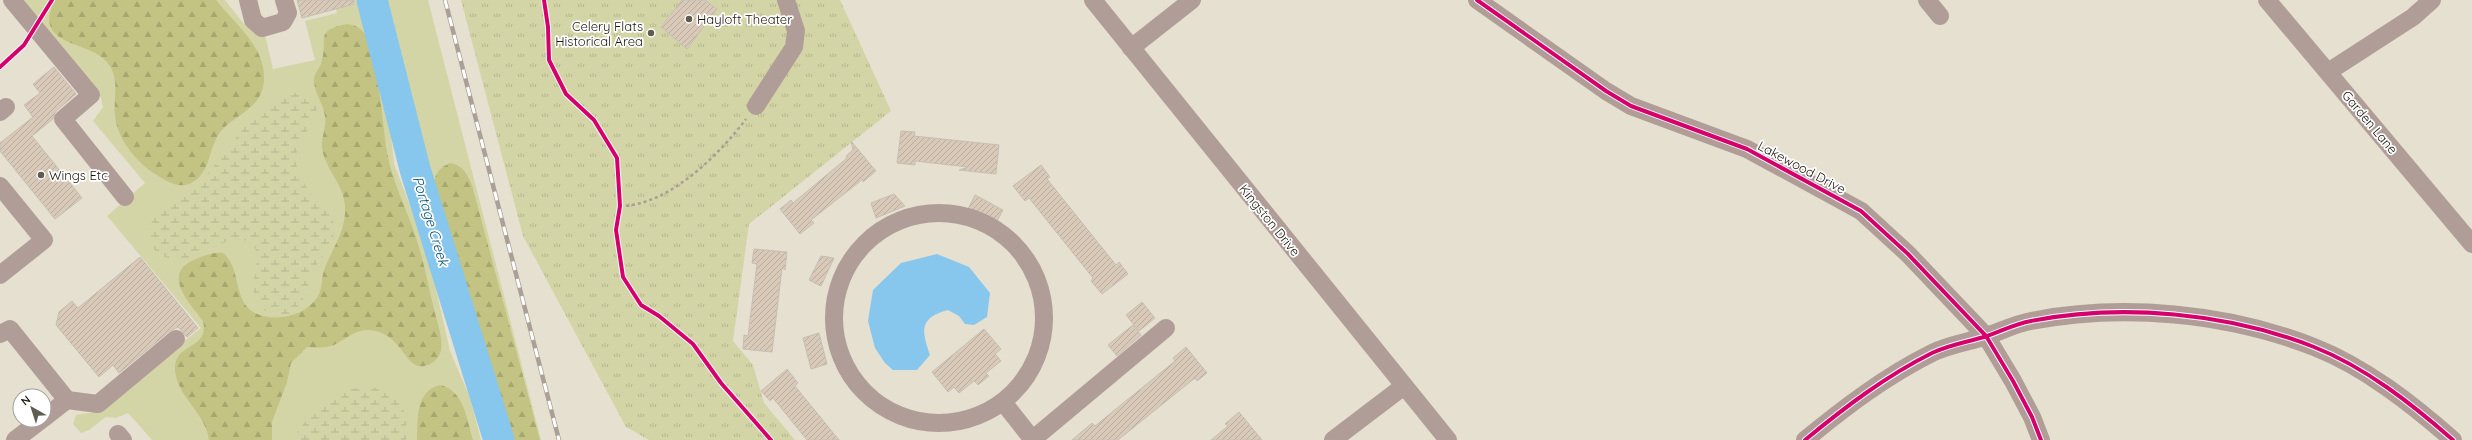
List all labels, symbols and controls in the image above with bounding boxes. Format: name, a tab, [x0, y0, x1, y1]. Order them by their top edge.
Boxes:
place label: Hayloft Theater	[697, 11, 792, 27]
marker: Hayloft Theater	[684, 14, 694, 24]
place label: Celery Flats Historical Area	[555, 18, 643, 49]
marker: Celery Flats Historical Area	[646, 28, 656, 38]
street label: Garden Lane	[2339, 87, 2401, 157]
street label: Lakewood Drive	[1755, 137, 1849, 197]
place label: Wings Etc	[49, 167, 108, 183]
marker: Wings Etc	[36, 170, 46, 180]
water label: Portage Creek	[409, 174, 454, 270]
street label: Kingston Drive	[1236, 181, 1304, 259]
north arrow	[12, 388, 52, 428]
text: N	[18, 392, 33, 408]

